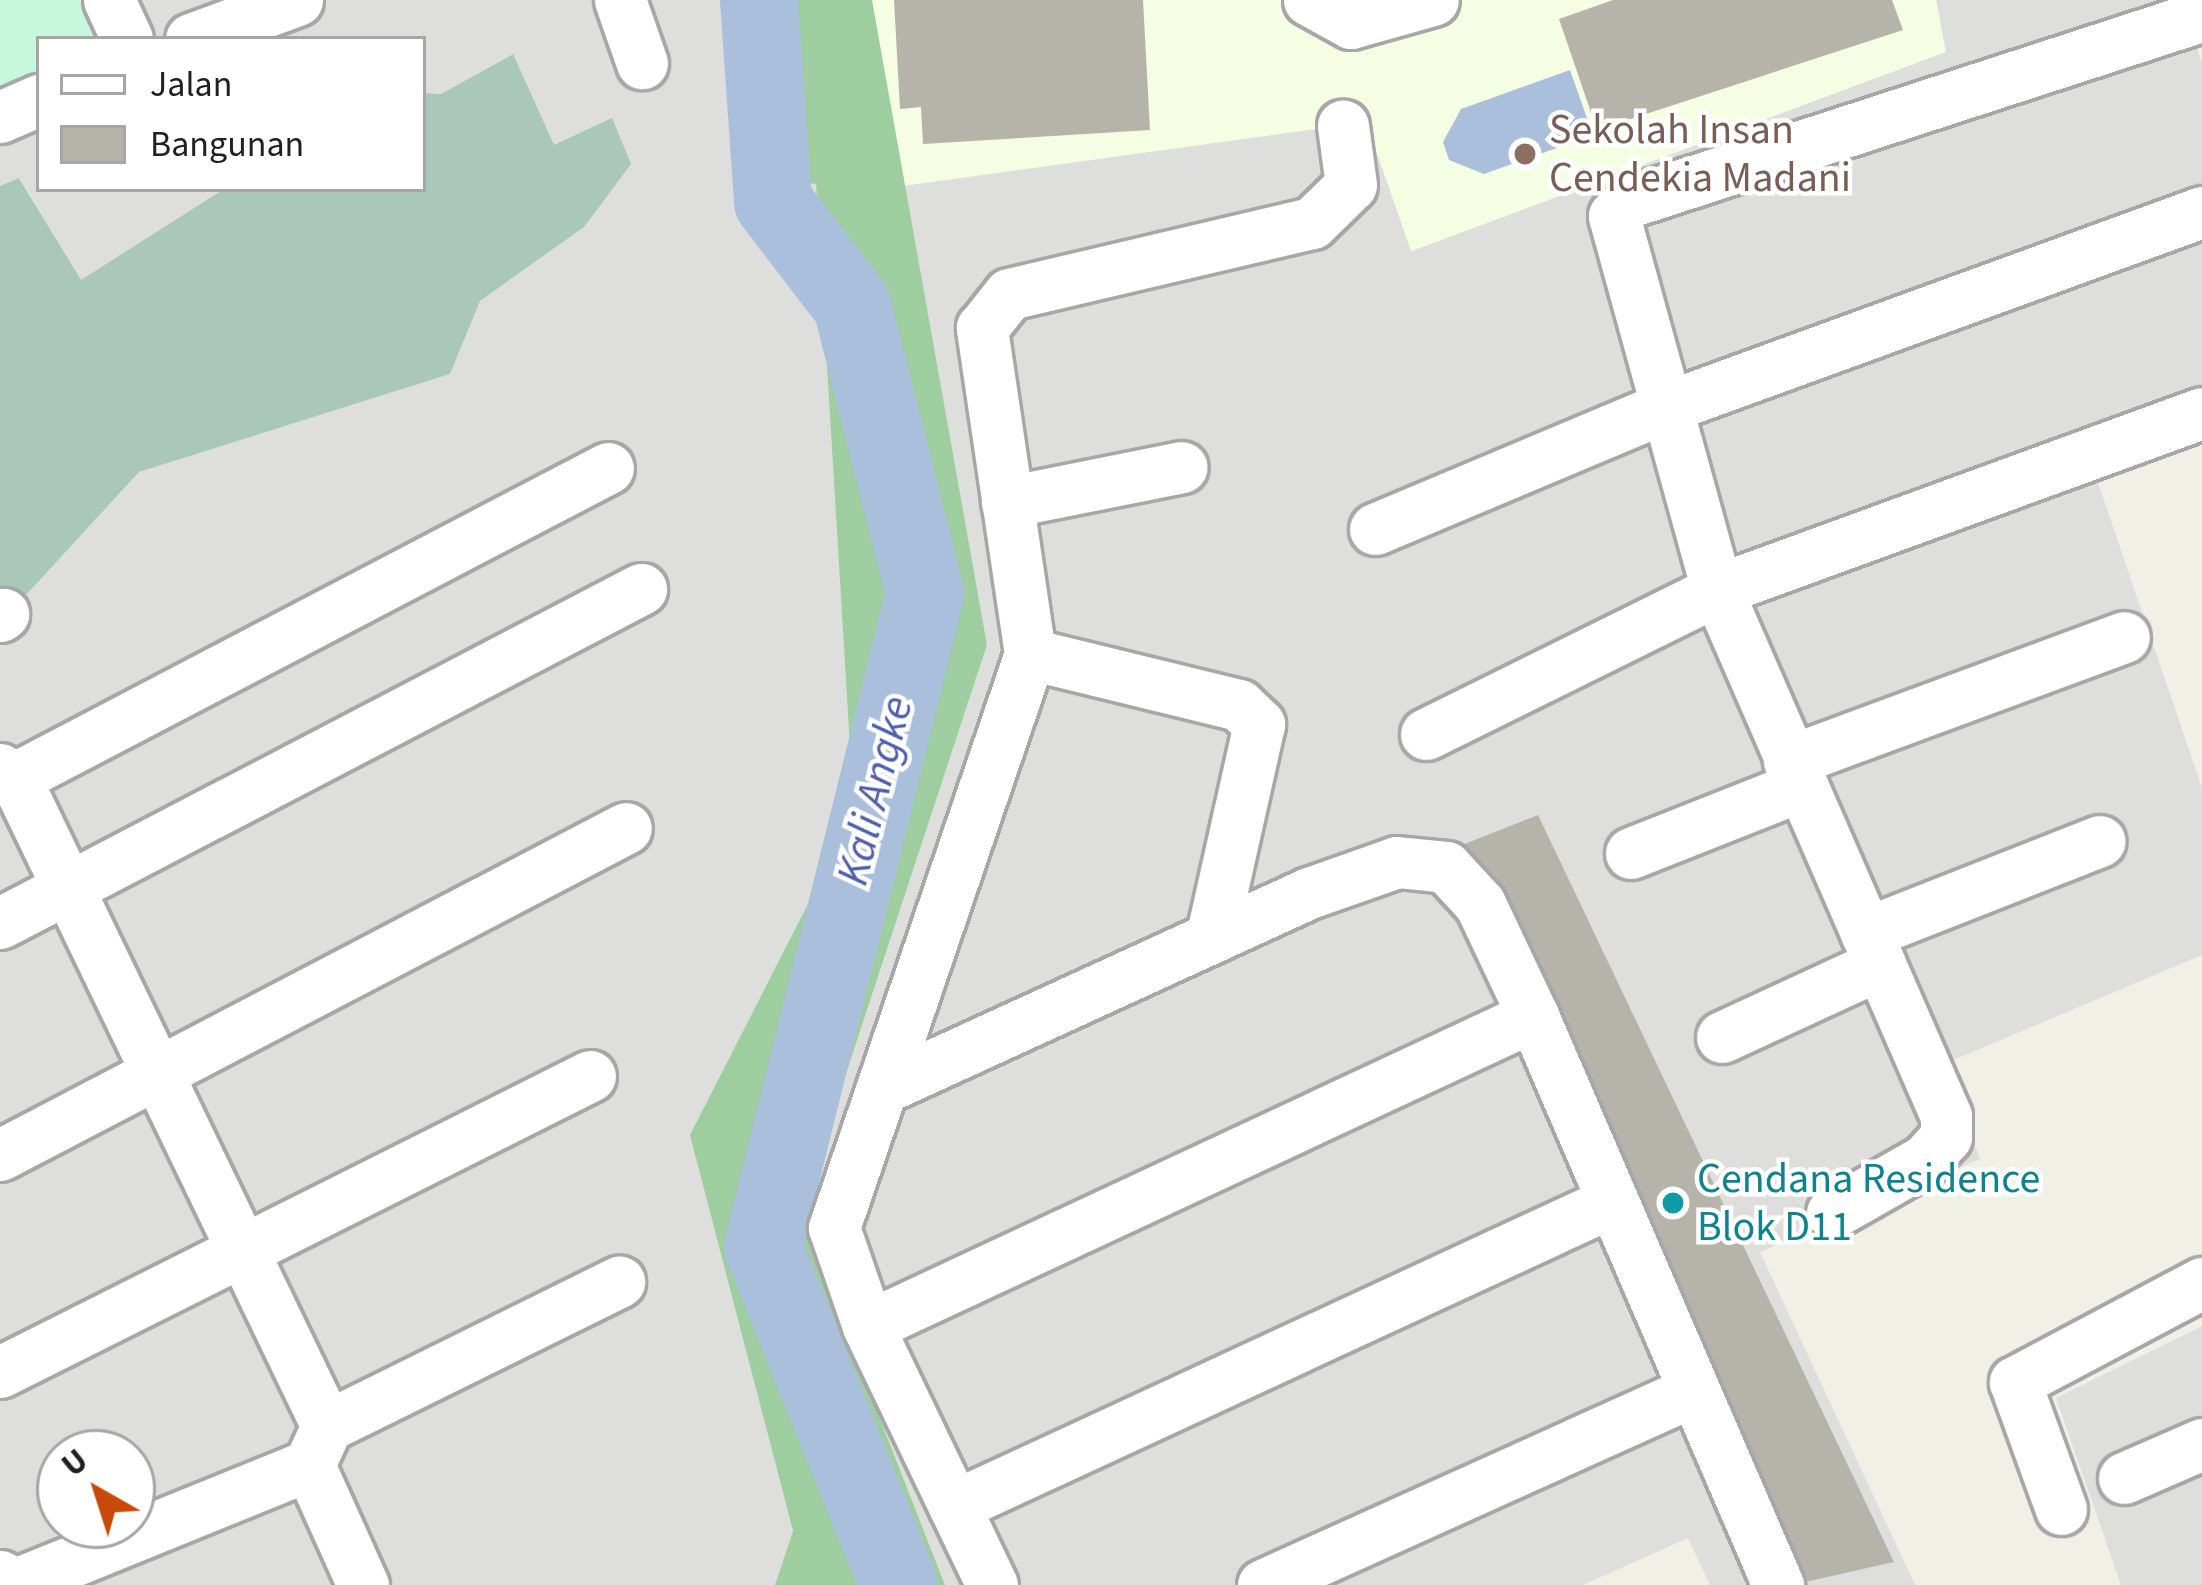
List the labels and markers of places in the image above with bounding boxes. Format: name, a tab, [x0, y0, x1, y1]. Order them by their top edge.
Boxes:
place label: Sekolah Insan Cendekia Madani	[1549, 105, 1851, 204]
marker: Sekolah Insan Cendekia Madani	[1512, 141, 1538, 167]
place label: Cendana Residence Blok D11	[1697, 1154, 2040, 1252]
marker: Cendana Residence Blok D11	[1660, 1190, 1686, 1216]

